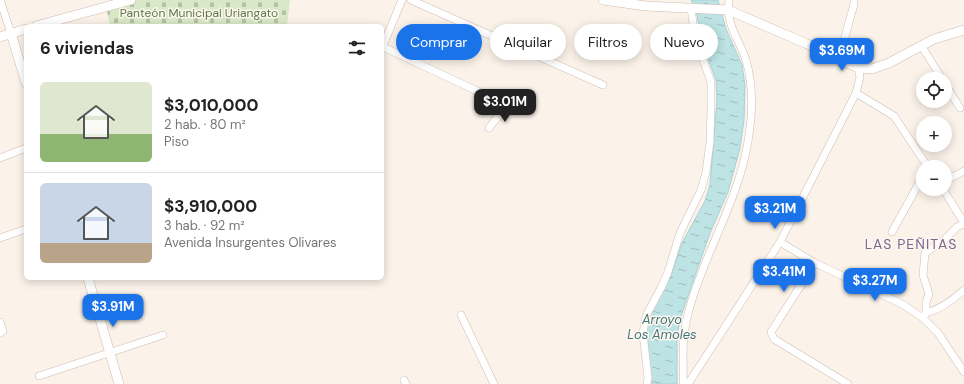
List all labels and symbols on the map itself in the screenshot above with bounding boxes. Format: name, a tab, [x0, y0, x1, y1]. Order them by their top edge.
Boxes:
park label: Panteón Municipal Uriangato	[120, 5, 278, 21]
pin: $3.69M	[809, 38, 875, 72]
pin: $3.01M	[472, 89, 538, 123]
pin: $3.21M	[742, 196, 808, 230]
district label: LAS PEÑITAS	[865, 235, 957, 253]
pin: $3.41M	[751, 259, 817, 293]
pin: $3.27M	[842, 268, 908, 302]
pin: $3.91M	[80, 294, 146, 328]
water label: Arroyo Los Amoles	[627, 311, 697, 343]

